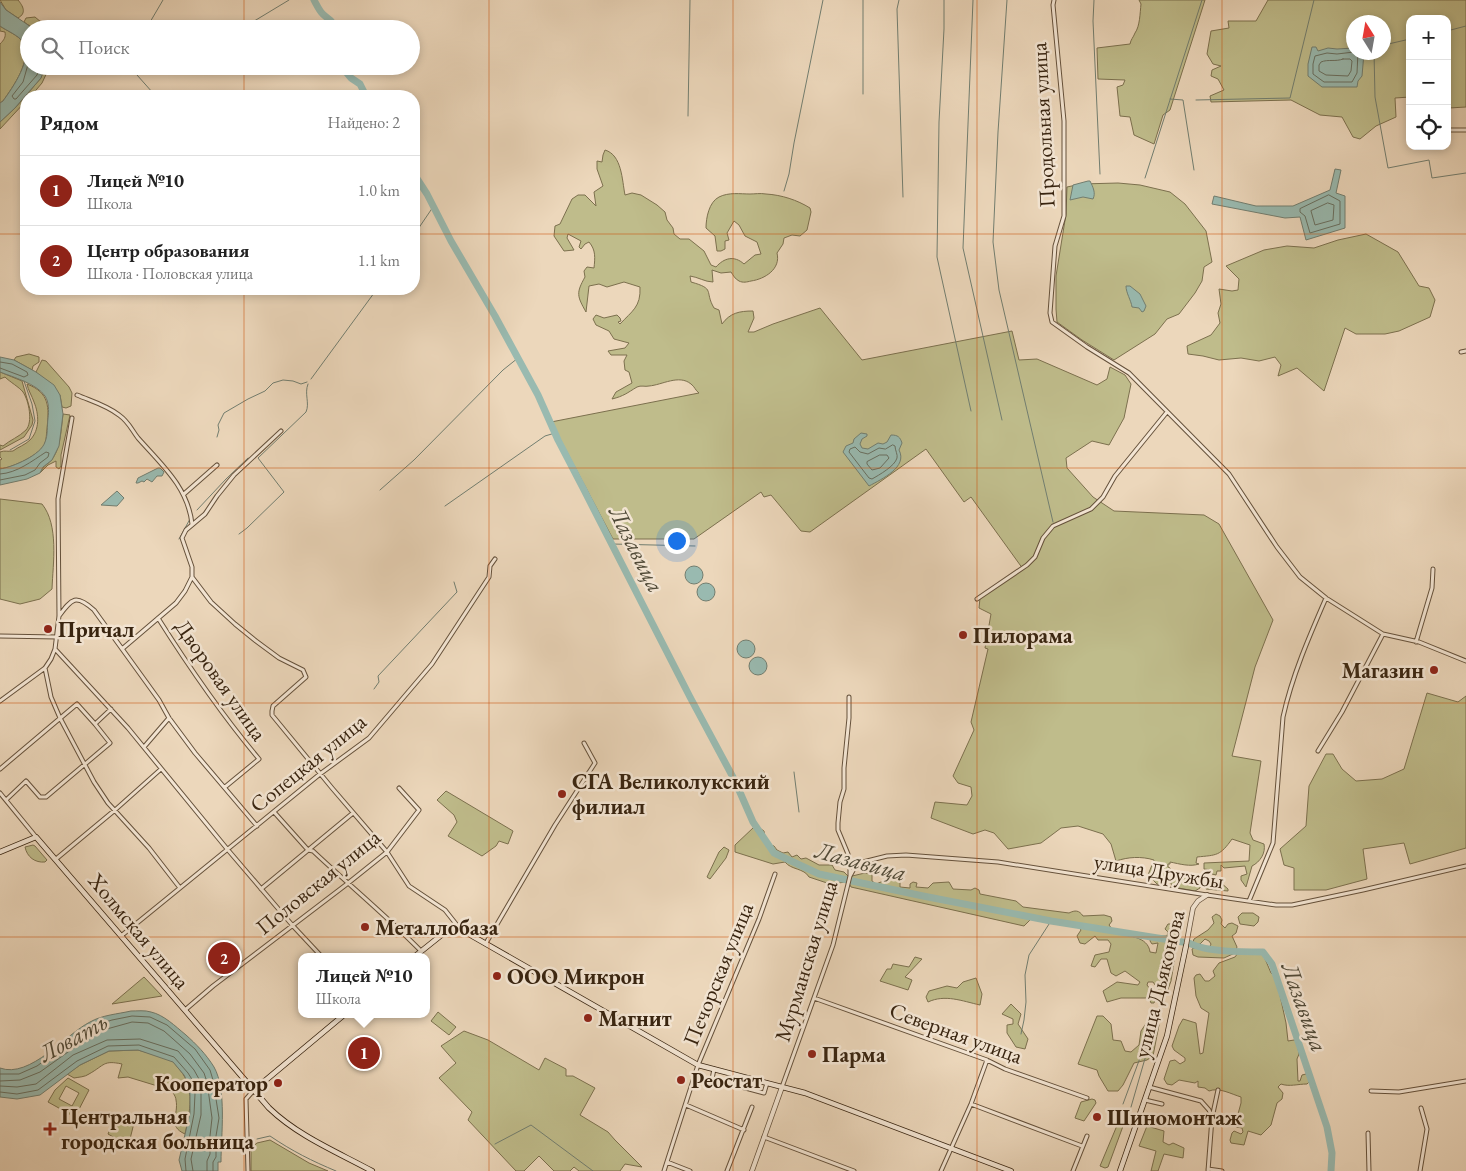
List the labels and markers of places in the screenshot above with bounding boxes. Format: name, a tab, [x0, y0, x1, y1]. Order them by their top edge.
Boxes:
place label: Причал	[58, 615, 134, 644]
place label: Пилорама	[973, 621, 1073, 650]
marker: Причал	[42, 623, 54, 635]
marker: Пилорама	[957, 629, 969, 641]
place label: Магазин	[1341, 656, 1424, 685]
marker: Магазин	[1428, 664, 1440, 676]
place label: СГА Великолукский филиал	[572, 767, 770, 821]
marker: СГА Великолукский филиал	[556, 788, 568, 800]
place label: Металлобаза	[375, 913, 499, 942]
marker: Металлобаза	[359, 921, 371, 933]
pin: 2	[208, 939, 240, 977]
place label: ООО Микрон	[507, 962, 645, 991]
marker: ООО Микрон	[491, 970, 503, 982]
place label: Магнит	[598, 1004, 672, 1033]
marker: Магнит	[582, 1012, 594, 1024]
pin: 1	[348, 1034, 380, 1072]
place label: Парма	[822, 1040, 886, 1069]
marker: Парма	[806, 1048, 818, 1060]
place label: Реостат	[691, 1066, 762, 1095]
place label: Кооператор	[155, 1069, 268, 1098]
marker: Реостат	[675, 1074, 687, 1086]
marker: Кооператор	[272, 1077, 284, 1089]
place label: Центральная городская больница	[61, 1102, 255, 1156]
place label: Шиномонтаж	[1107, 1103, 1243, 1132]
marker: Шиномонтаж	[1091, 1111, 1103, 1123]
marker: Центральная городская больница	[43, 1122, 57, 1136]

